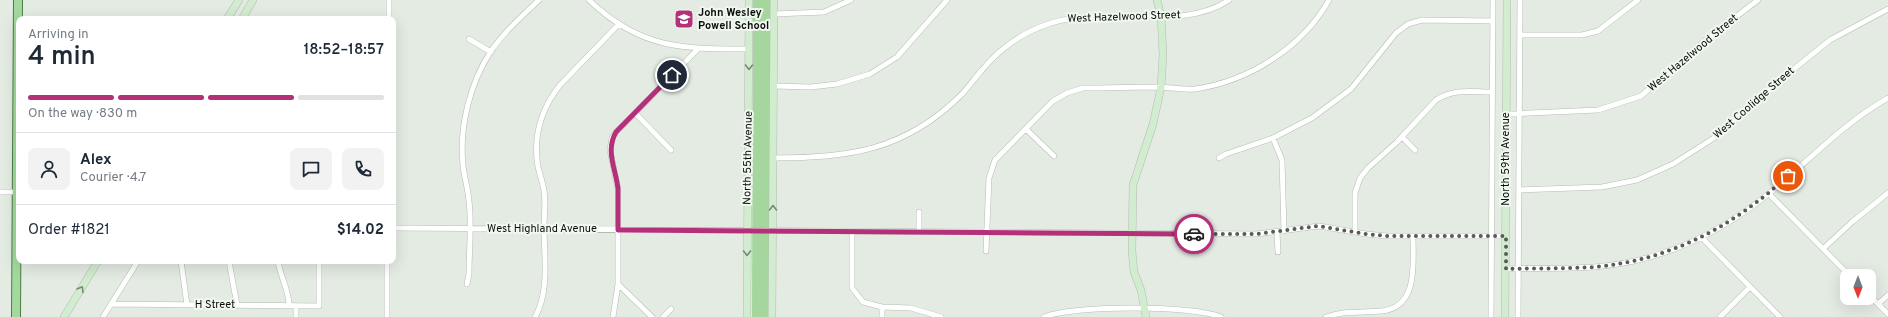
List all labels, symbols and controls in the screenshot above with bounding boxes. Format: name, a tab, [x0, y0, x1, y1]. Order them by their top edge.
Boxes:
place label: John Wesley Powell School	[698, 6, 769, 33]
school or university icon: John Wesley Powell School	[673, 8, 695, 30]
street label: West Hazelwood Street	[1067, 8, 1181, 26]
street label: West Hazelwood Street	[1645, 11, 1741, 95]
text: Arriving in	[28, 27, 89, 43]
text: 4 min	[28, 41, 96, 74]
text: 18:52–18:57	[303, 41, 384, 60]
pin	[655, 58, 689, 92]
icon: home	[661, 64, 683, 86]
one-way arrow	[744, 64, 753, 70]
street label: West Coolidge Street	[1711, 64, 1797, 142]
text: On the way · 830 m	[28, 106, 137, 122]
street label: North 55th Avenue	[740, 111, 756, 205]
street label: North 59th Avenue	[1499, 112, 1513, 206]
button: person	[28, 148, 70, 190]
button: chat	[290, 148, 332, 190]
button: phone	[342, 148, 384, 190]
text: Alex	[80, 151, 112, 170]
pin	[1771, 159, 1805, 193]
icon: bag	[1777, 165, 1799, 187]
text: Courier · 4.7	[80, 170, 146, 186]
one-way arrow	[769, 205, 777, 211]
courier	[1174, 214, 1214, 254]
text: Order #1821	[28, 221, 110, 240]
text: $14.02	[337, 221, 384, 240]
street label: West Highland Avenue	[487, 222, 597, 236]
icon: car	[1183, 223, 1205, 245]
one-way arrow	[743, 250, 751, 256]
north arrow	[1840, 269, 1876, 305]
map controls	[1840, 269, 1876, 305]
one-way arrow	[77, 286, 84, 293]
street label: H Street	[195, 298, 235, 312]

